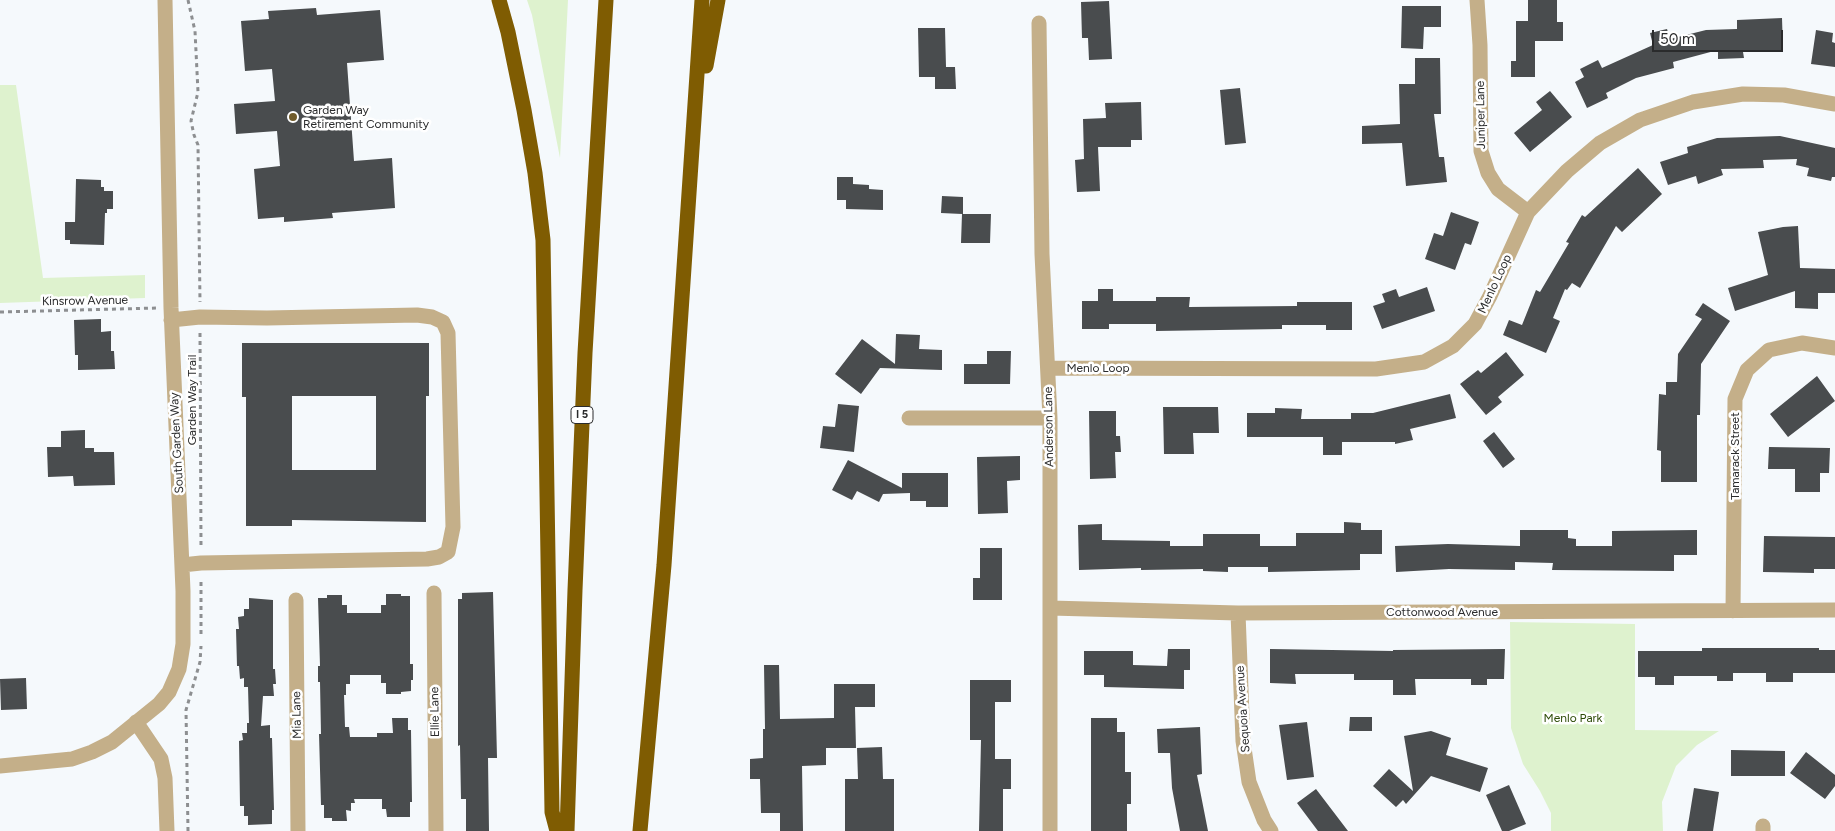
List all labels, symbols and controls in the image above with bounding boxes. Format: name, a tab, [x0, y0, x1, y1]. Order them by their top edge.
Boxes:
scale bar	[1655, 20, 1786, 52]
text: 50 m	[1660, 30, 1695, 48]
street label: Juniper Lane	[1473, 81, 1489, 149]
place label: Garden Way Retirement Community	[303, 103, 429, 131]
marker: Garden Way Retirement Community	[287, 111, 299, 123]
street label: Menlo Loop	[1475, 252, 1515, 316]
street label: Kinsrow Avenue	[42, 293, 128, 309]
street label: Garden Way Trail	[185, 355, 199, 445]
street label: Menlo Loop	[1066, 361, 1130, 375]
street label: Anderson Lane	[1041, 387, 1057, 467]
street label: South Garden Way	[167, 392, 187, 494]
road number: I 5	[571, 406, 593, 424]
street label: Tamarack Street	[1728, 412, 1742, 500]
street label: Cottonwood Avenue	[1386, 605, 1498, 619]
street label: Sequoia Avenue	[1233, 665, 1253, 753]
street label: Ellie Lane	[427, 687, 443, 737]
street label: Mia Lane	[289, 691, 305, 739]
park label: Menlo Park	[1544, 711, 1602, 725]

